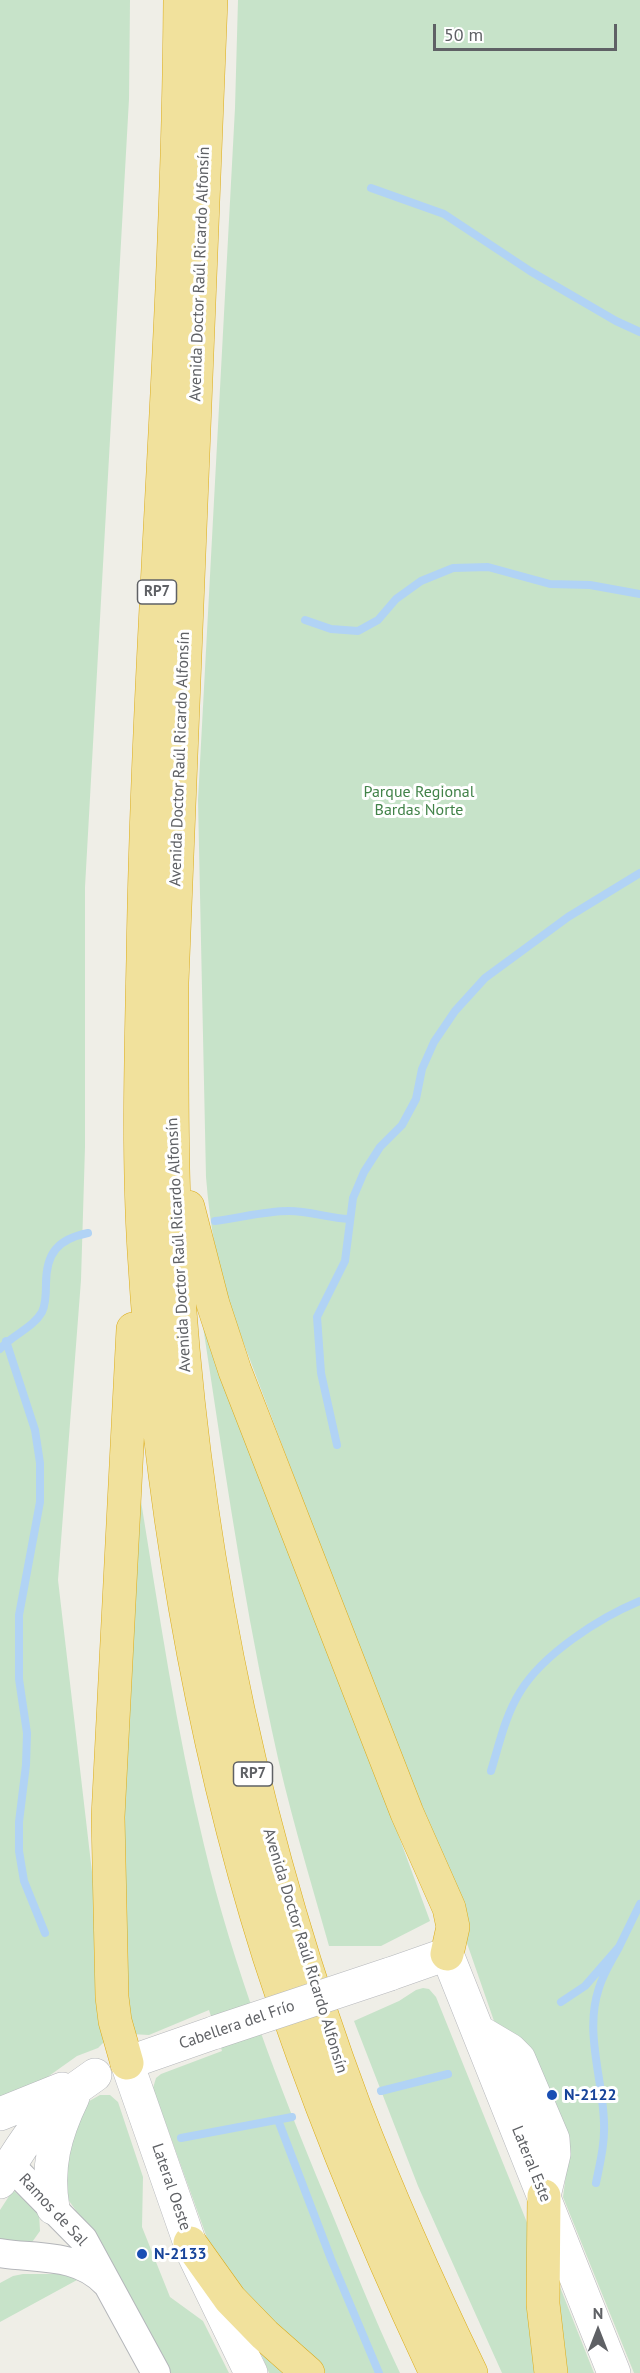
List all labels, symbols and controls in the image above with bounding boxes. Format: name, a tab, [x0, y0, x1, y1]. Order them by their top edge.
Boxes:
scale bar	[436, 12, 620, 50]
text: 50 m	[444, 23, 483, 46]
street label: Avenida Doctor Raúl Ricardo Alfonsín	[186, 146, 214, 402]
road number: RP7	[138, 580, 176, 604]
street label: Avenida Doctor Raúl Ricardo Alfonsín	[166, 631, 194, 887]
park label: Parque Regional Bardas Norte	[364, 782, 474, 820]
street label: Avenida Doctor Raúl Ricardo Alfonsín	[163, 1117, 195, 1373]
road number: RP7	[234, 1762, 272, 1786]
street label: Avenida Doctor Raúl Ricardo Alfonsín	[259, 1826, 351, 2076]
street label: Cabellera del Frío	[177, 1996, 297, 2054]
place label: N-2122	[564, 2085, 617, 2105]
marker: N-2122	[545, 2088, 559, 2102]
street label: Lateral Este	[507, 2123, 555, 2205]
street label: Lateral Oeste	[147, 2141, 195, 2233]
street label: Ramos de Sal	[15, 2170, 91, 2250]
place label: N-2133	[154, 2244, 207, 2264]
marker: N-2133	[135, 2247, 149, 2261]
north arrow	[568, 2301, 628, 2361]
text: N	[593, 2303, 603, 2323]

